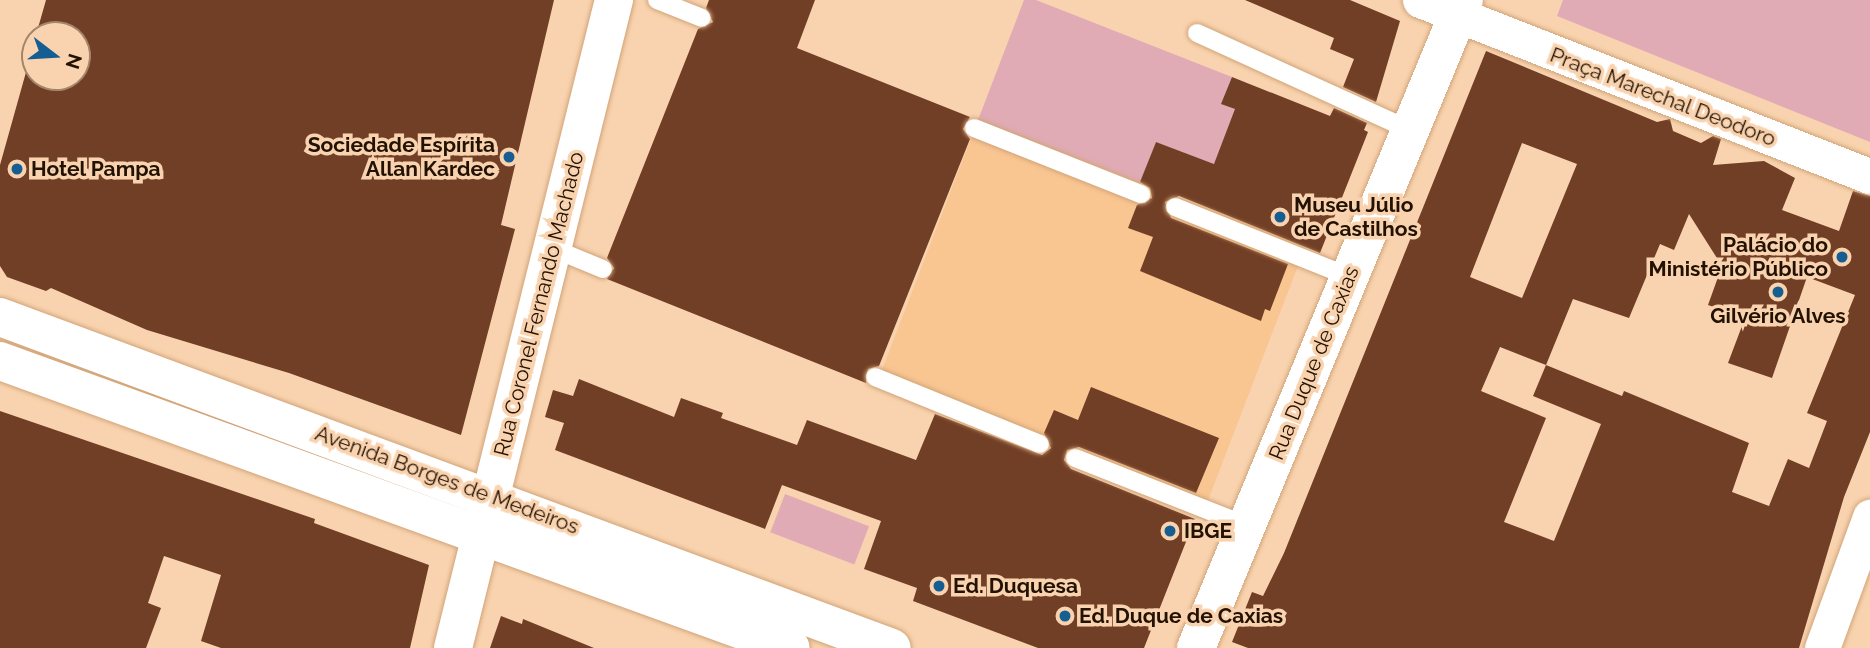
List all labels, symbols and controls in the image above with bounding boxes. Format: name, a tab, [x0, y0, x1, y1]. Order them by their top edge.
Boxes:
north arrow	[21, 21, 91, 91]
street label: Praça Marechal Deodoro	[1546, 42, 1780, 152]
text: N	[62, 51, 87, 72]
place label: Sociedade Espírita Allan Kardec	[308, 132, 495, 182]
street label: Rua Coronel Fernando Machado	[489, 149, 589, 459]
marker: Sociedade Espírita Allan Kardec	[501, 149, 517, 165]
place label: Hotel Pampa	[31, 156, 161, 182]
marker: Hotel Pampa	[9, 161, 25, 177]
place label: Museu Júlio de Castilhos	[1294, 192, 1418, 242]
marker: Museu Júlio de Castilhos	[1272, 209, 1288, 225]
place label: Palácio do Ministério Público	[1649, 232, 1828, 282]
marker: Palácio do Ministério Público	[1834, 249, 1850, 265]
street label: Rua Duque de Caxias	[1264, 262, 1364, 464]
marker: Gilvério Alves	[1770, 284, 1786, 300]
place label: Gilvério Alves	[1710, 303, 1846, 329]
street label: Avenida Borges de Medeiros	[312, 421, 582, 539]
place label: IBGE	[1184, 518, 1232, 544]
marker: IBGE	[1162, 523, 1178, 539]
place label: Ed. Duquesa	[953, 573, 1078, 599]
marker: Ed. Duquesa	[931, 578, 947, 594]
place label: Ed. Duque de Caxias	[1079, 603, 1283, 629]
marker: Ed. Duque de Caxias	[1057, 608, 1073, 624]

